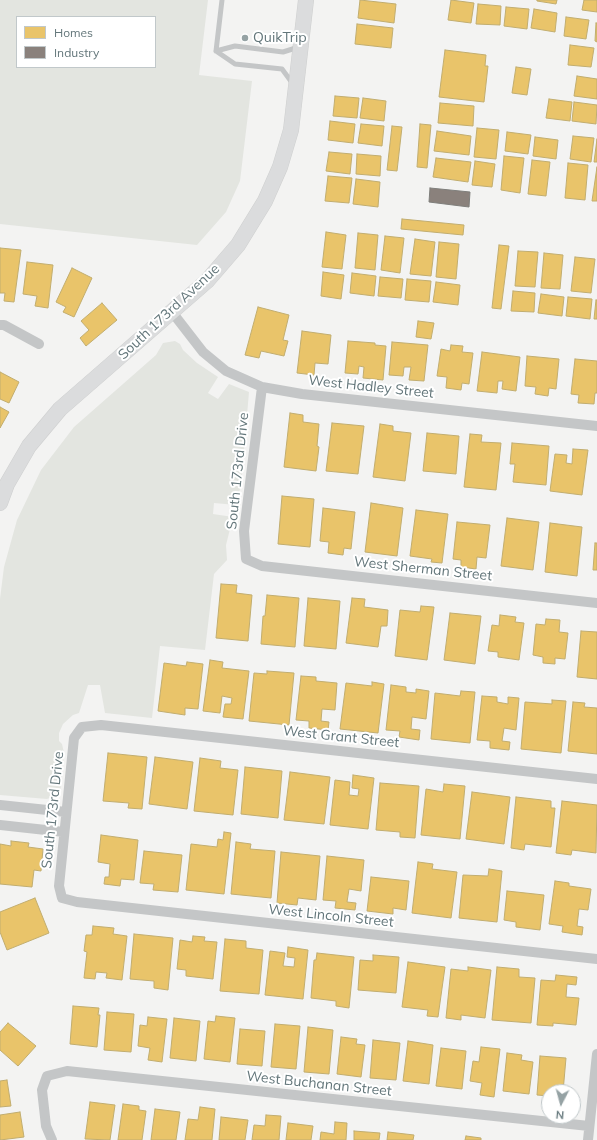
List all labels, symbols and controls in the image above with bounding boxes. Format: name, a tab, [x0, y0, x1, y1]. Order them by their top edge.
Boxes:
legend	[16, 16, 156, 68]
text: Homes	[54, 25, 93, 40]
place label: QuikTrip	[253, 30, 307, 46]
marker: QuikTrip	[240, 33, 250, 43]
text: Industry	[54, 45, 99, 60]
street label: South 173rd Avenue	[115, 261, 223, 363]
street label: West Hadley Street	[307, 372, 435, 402]
street label: South 173rd Drive	[223, 412, 253, 530]
street label: West Sherman Street	[353, 553, 493, 585]
street label: West Grant Street	[282, 723, 400, 751]
street label: South 173rd Drive	[38, 751, 68, 869]
street label: West Lincoln Street	[268, 901, 394, 931]
street label: West Buchanan Street	[245, 1068, 393, 1100]
north arrow	[541, 1084, 581, 1124]
text: N	[555, 1108, 565, 1122]

